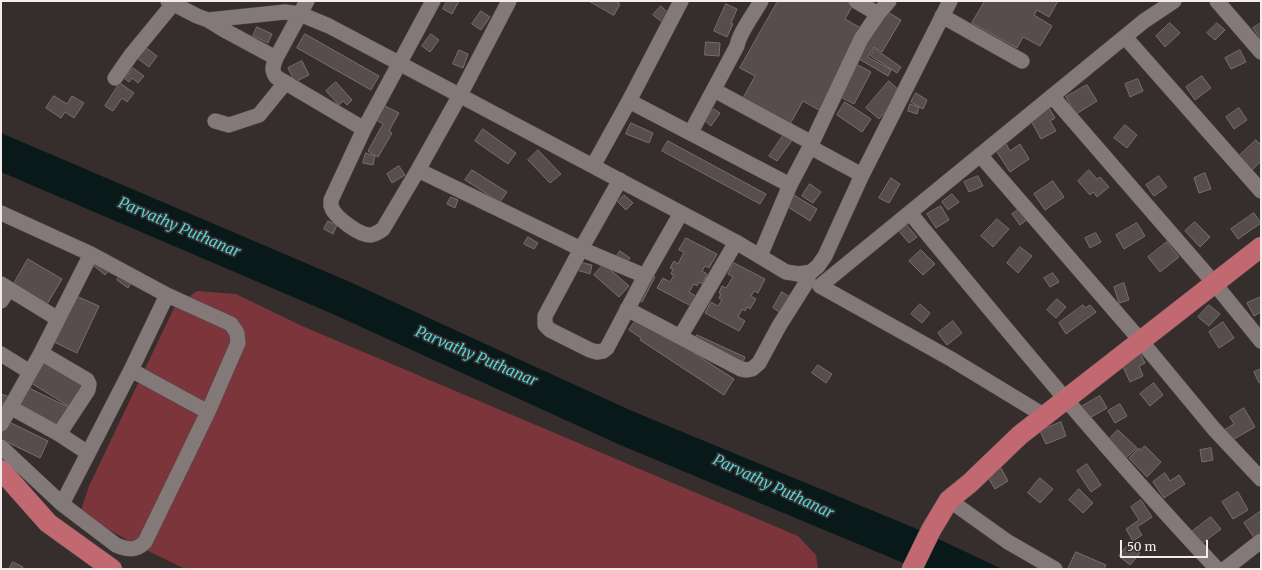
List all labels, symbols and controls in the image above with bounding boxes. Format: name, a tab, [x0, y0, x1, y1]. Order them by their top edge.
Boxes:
water label: Parvathy Puthanar	[115, 194, 243, 262]
water label: Parvathy Puthanar	[412, 323, 540, 391]
water label: Parvathy Puthanar	[710, 451, 836, 523]
scale bar	[1122, 532, 1210, 558]
text: 50 m	[1127, 539, 1156, 554]

